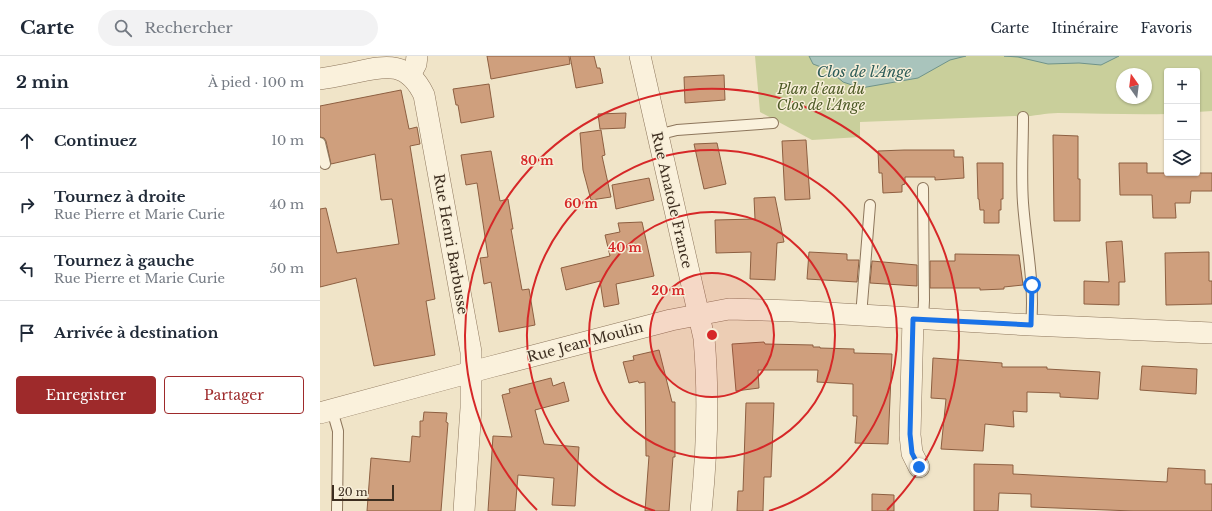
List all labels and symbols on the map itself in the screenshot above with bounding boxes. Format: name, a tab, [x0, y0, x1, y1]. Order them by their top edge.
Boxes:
water label: Clos de l'Ange	[817, 62, 911, 81]
north arrow	[1116, 68, 1152, 104]
park label: Plan d'eau du Clos de l'Ange	[776, 80, 866, 114]
street label: Rue Anatole France	[647, 130, 697, 270]
text: 80 m	[520, 153, 554, 168]
street label: Rue Henri Barbusse	[430, 172, 472, 316]
text: 60 m	[564, 196, 599, 211]
text: 40 m	[608, 240, 642, 255]
route start	[1023, 276, 1041, 294]
text: 20 m	[651, 283, 685, 298]
street label: Rue Jean Moulin	[525, 318, 645, 366]
centre of rings	[705, 328, 719, 342]
route end	[910, 458, 928, 476]
scale bar	[332, 483, 394, 502]

